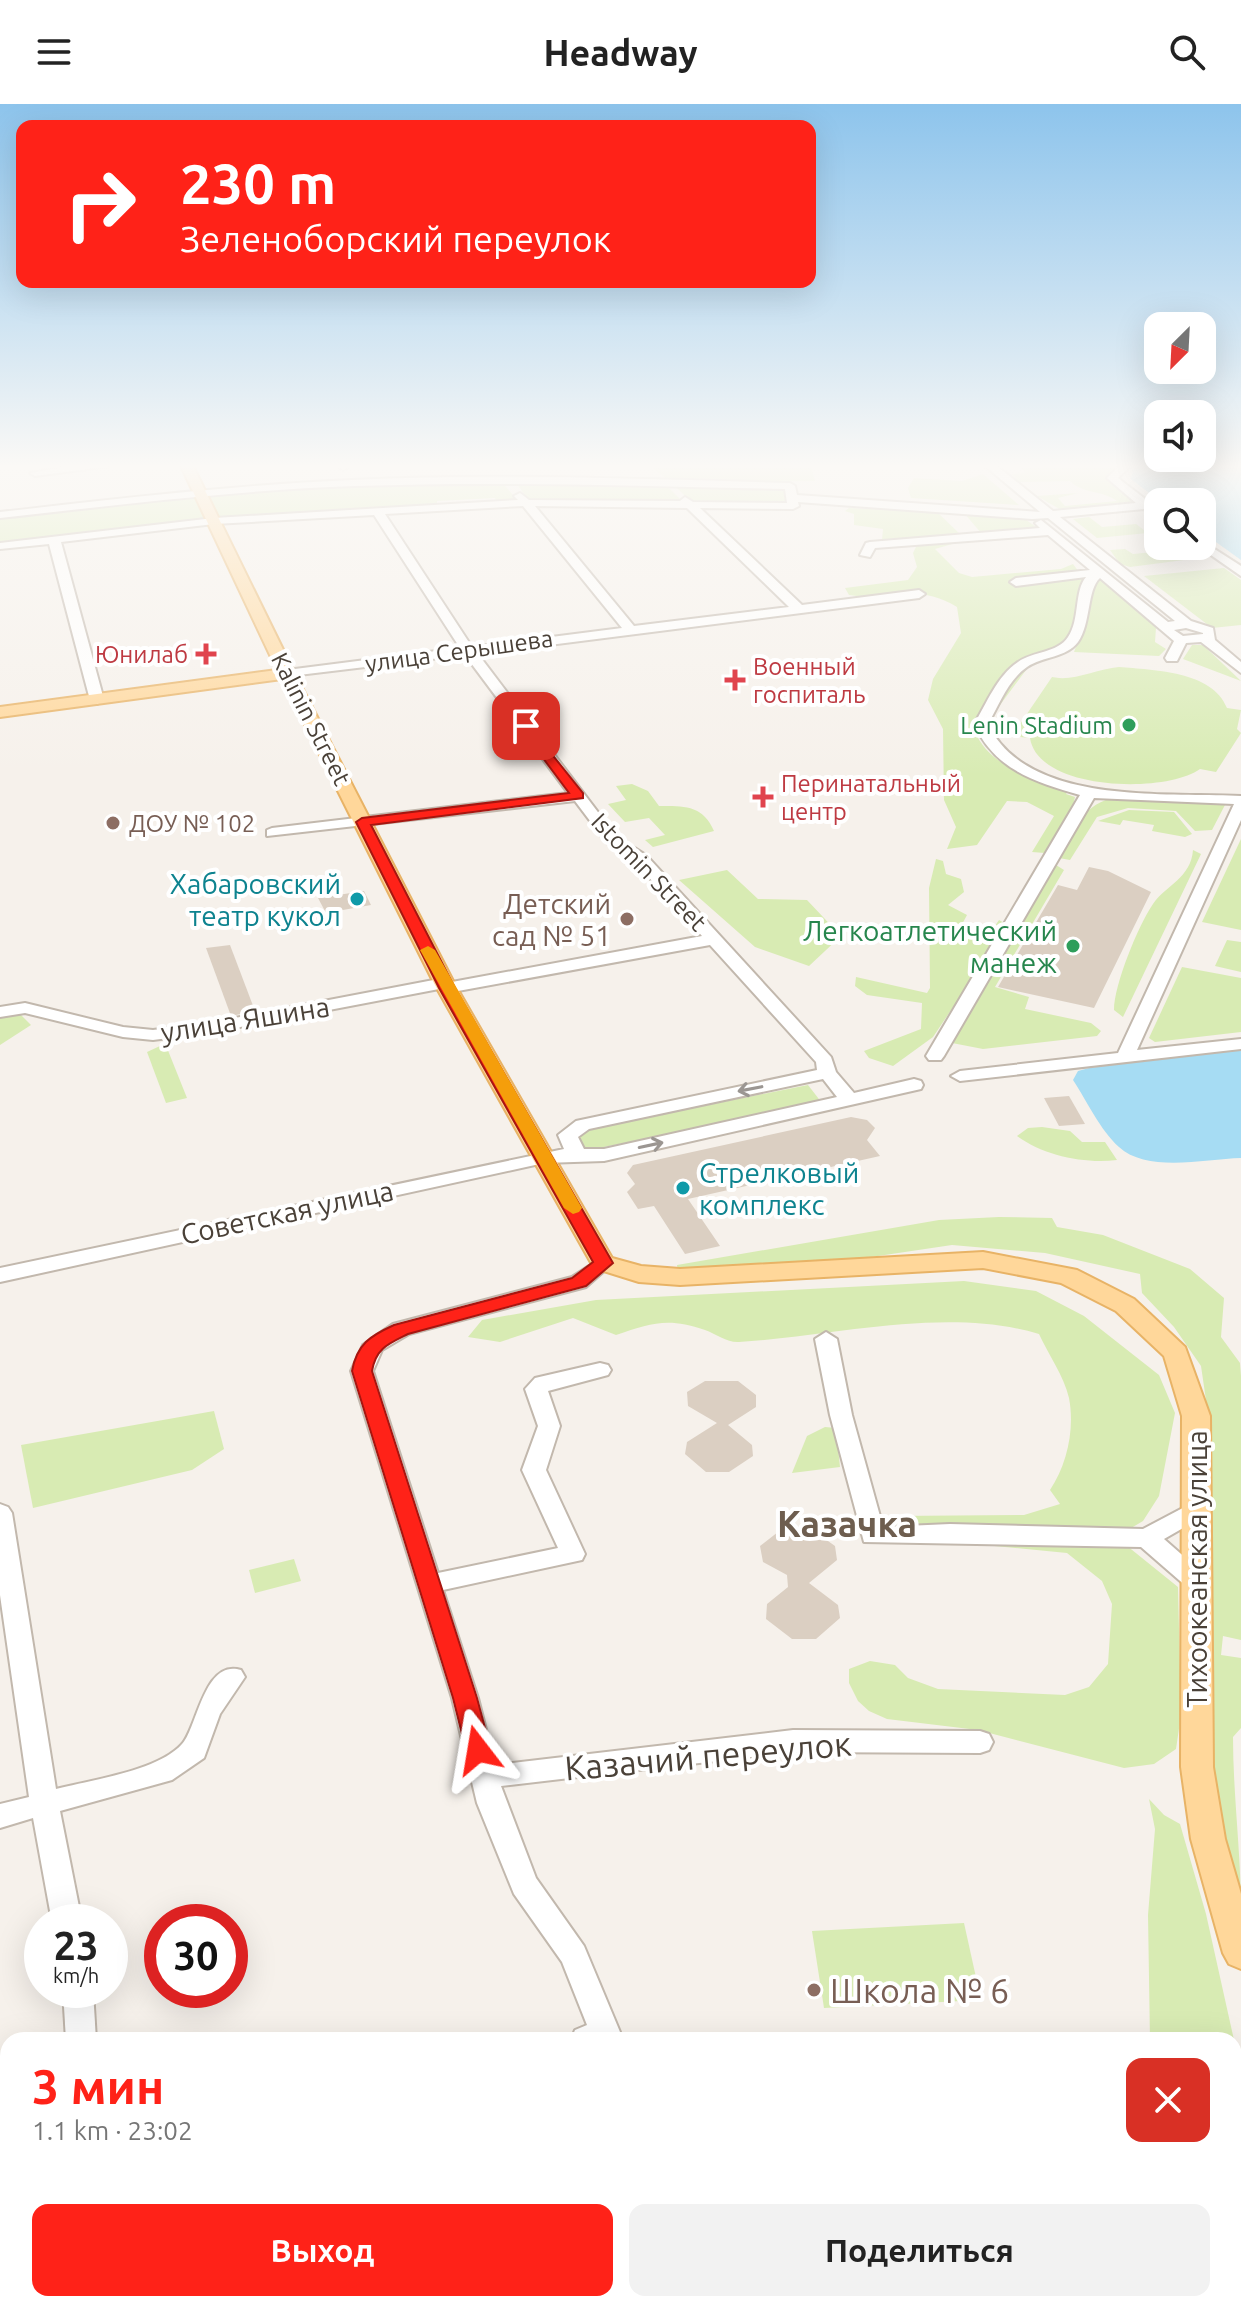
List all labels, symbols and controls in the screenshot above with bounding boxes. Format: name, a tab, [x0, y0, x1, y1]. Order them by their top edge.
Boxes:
icon: menu	[32, 30, 76, 74]
icon: search	[1165, 30, 1209, 74]
text: Headway	[543, 32, 698, 73]
icon: right	[48, 152, 152, 256]
text: 230 m	[180, 152, 336, 215]
text: Зеленоборский переулок	[180, 218, 611, 259]
north arrow	[1144, 312, 1216, 384]
map controls	[1144, 312, 1216, 560]
button: sound	[1144, 400, 1216, 472]
button: search	[1144, 488, 1216, 560]
street label: улица Серышева	[363, 624, 555, 678]
place label: Юнилаб	[95, 641, 188, 668]
marker: Юнилаб	[195, 643, 217, 665]
street label: Kalinin Street	[266, 648, 356, 790]
place label: Военный госпиталь	[753, 653, 865, 708]
marker: Военный госпиталь	[724, 669, 746, 691]
pin	[492, 692, 560, 760]
icon: arrive	[504, 704, 548, 748]
place label: Lenin Stadium	[960, 712, 1113, 739]
marker: Lenin Stadium	[1120, 716, 1138, 734]
place label: Перинатальный центр	[781, 770, 961, 825]
marker: Перинатальный центр	[752, 786, 774, 808]
street label: Istomin Street	[586, 808, 712, 937]
place label: ДОУ № 102	[129, 810, 255, 837]
marker: ДОУ № 102	[104, 814, 122, 832]
place label: Хабаровский театр кукол	[170, 868, 341, 931]
place label: Детский сад № 51	[492, 888, 611, 951]
marker: Хабаровский театр кукол	[348, 890, 366, 908]
marker: Детский сад № 51	[618, 910, 636, 928]
place label: Легкоатлетический манеж	[803, 915, 1057, 978]
marker: Легкоатлетический манеж	[1064, 937, 1082, 955]
street label: улица Яшина	[158, 990, 332, 1048]
one-way arrow	[738, 1082, 763, 1097]
one-way arrow	[638, 1137, 663, 1152]
place label: Стрелковый комплекс	[699, 1157, 859, 1220]
street label: Советская улица	[178, 1174, 396, 1250]
marker: Стрелковый комплекс	[674, 1179, 692, 1197]
street label: Тихоокеанская улица	[1181, 1430, 1212, 1708]
district label: Казачка	[777, 1503, 917, 1544]
position arrow	[436, 1708, 520, 1792]
street label: Казачий переулок	[563, 1724, 853, 1786]
speed limit sign: 30	[144, 1904, 248, 2008]
text: 23	[53, 1923, 99, 1968]
text: km/h	[53, 1964, 99, 1987]
place label: Школа № 6	[830, 1971, 1009, 2009]
marker: Школа № 6	[805, 1981, 823, 1999]
button: close	[1126, 2058, 1210, 2142]
text: 3 мин	[32, 2059, 164, 2113]
text: 1.1 km · 23:02	[32, 2116, 193, 2145]
button: Выход	[32, 2204, 613, 2296]
button: Поделиться	[629, 2204, 1210, 2296]

